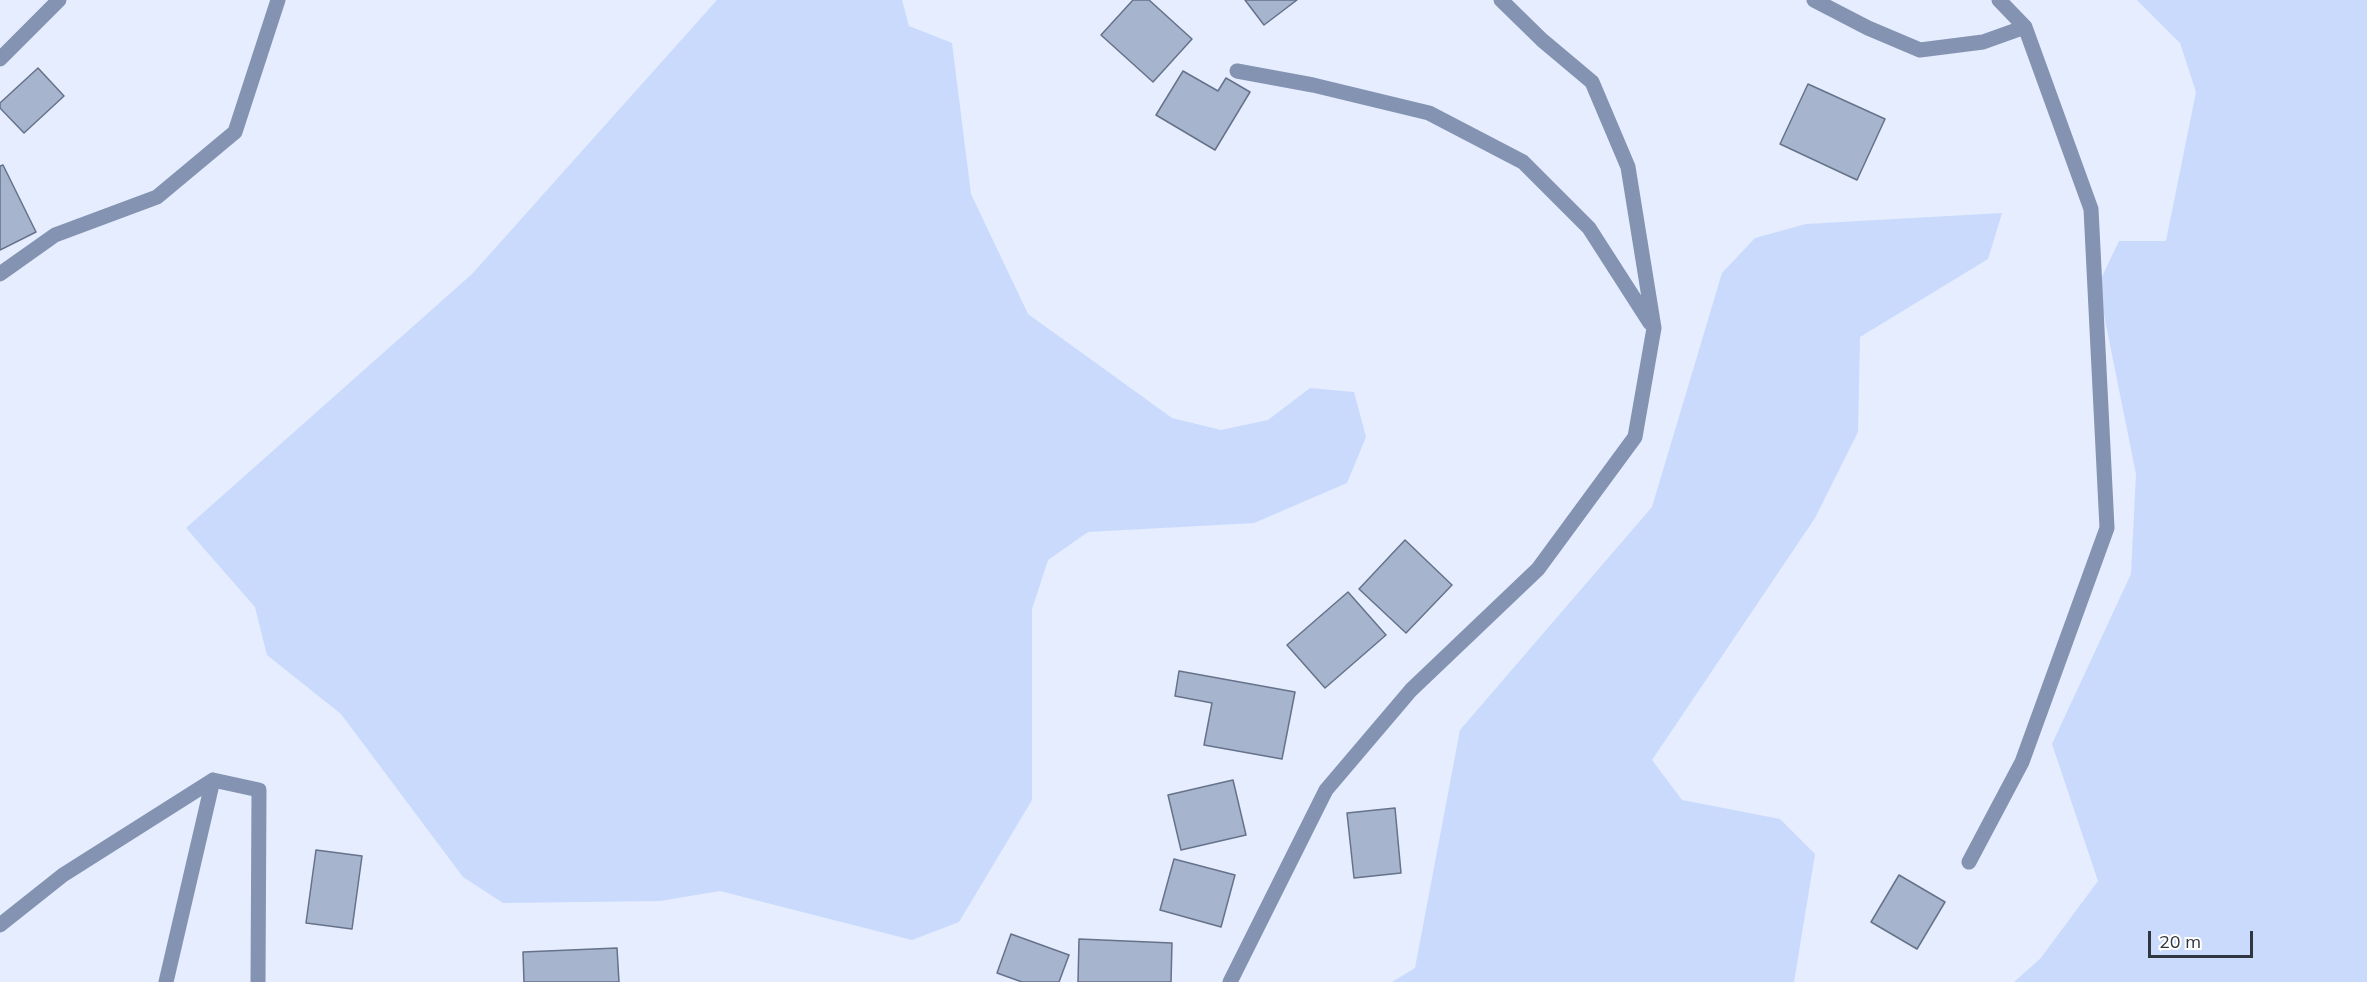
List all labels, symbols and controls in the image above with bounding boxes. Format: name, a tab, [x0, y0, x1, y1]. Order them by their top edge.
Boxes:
scale bar	[2151, 919, 2256, 957]
text: 20 m	[2159, 930, 2201, 953]

